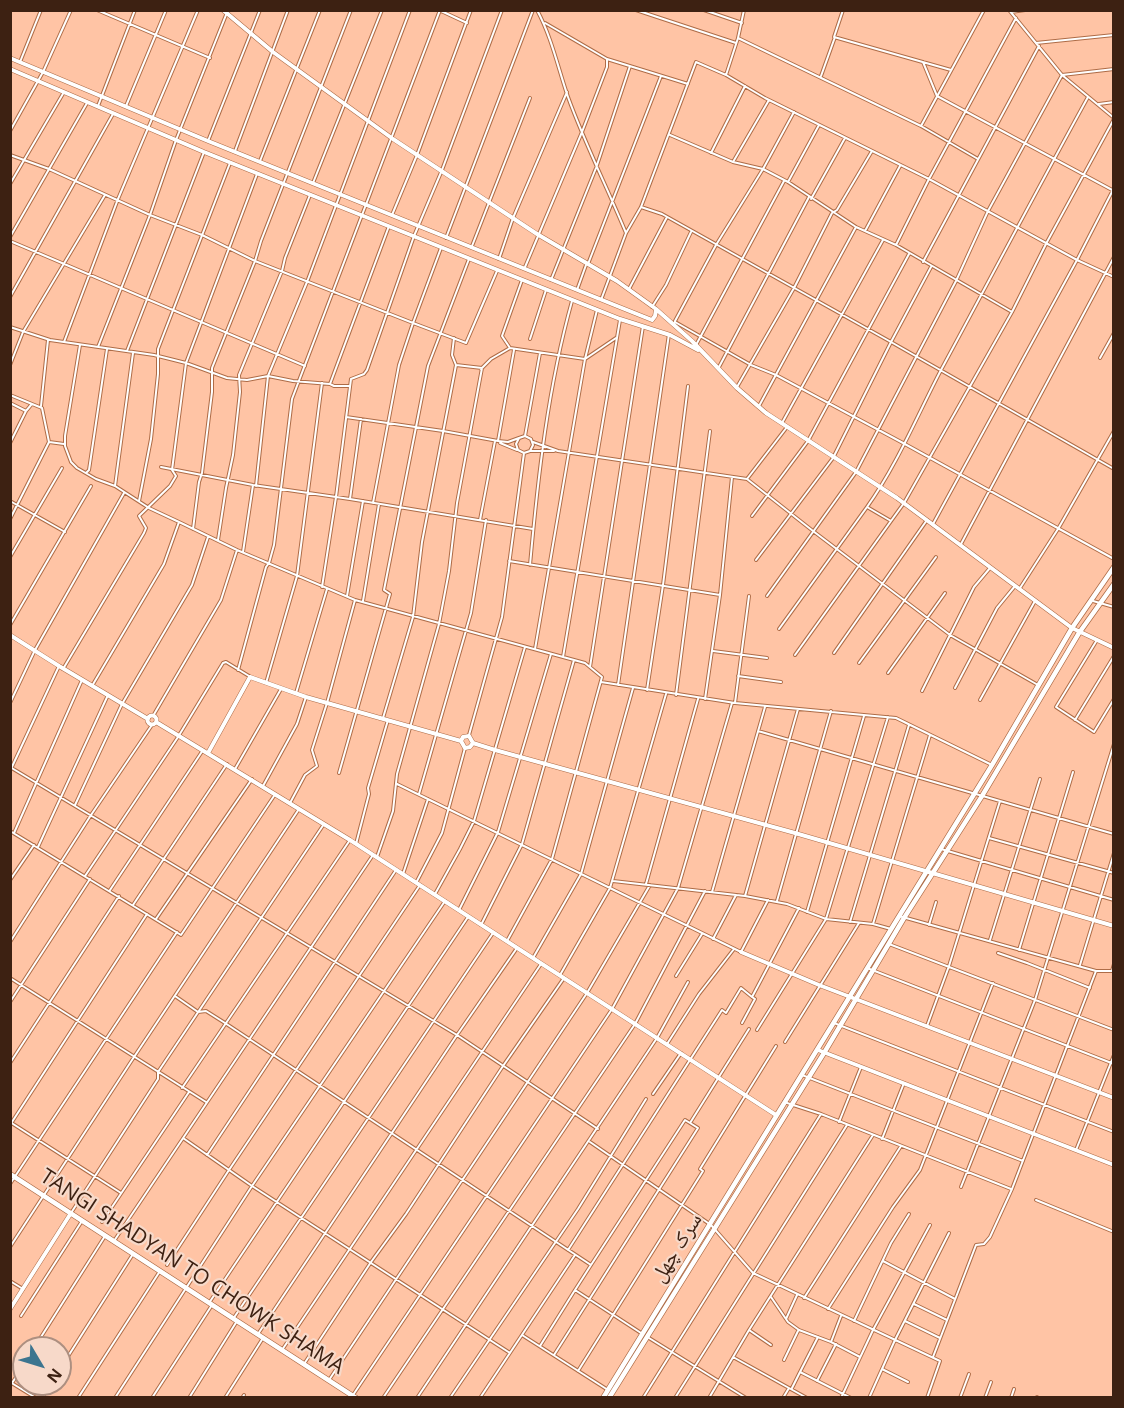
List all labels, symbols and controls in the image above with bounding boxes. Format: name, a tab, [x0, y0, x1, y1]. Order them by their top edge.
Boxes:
street label: TANGI SHADYAN TO CHOWK SHAMA	[35, 1164, 349, 1380]
street label: سرک چهل	[646, 1209, 708, 1287]
north arrow	[12, 1336, 72, 1396]

